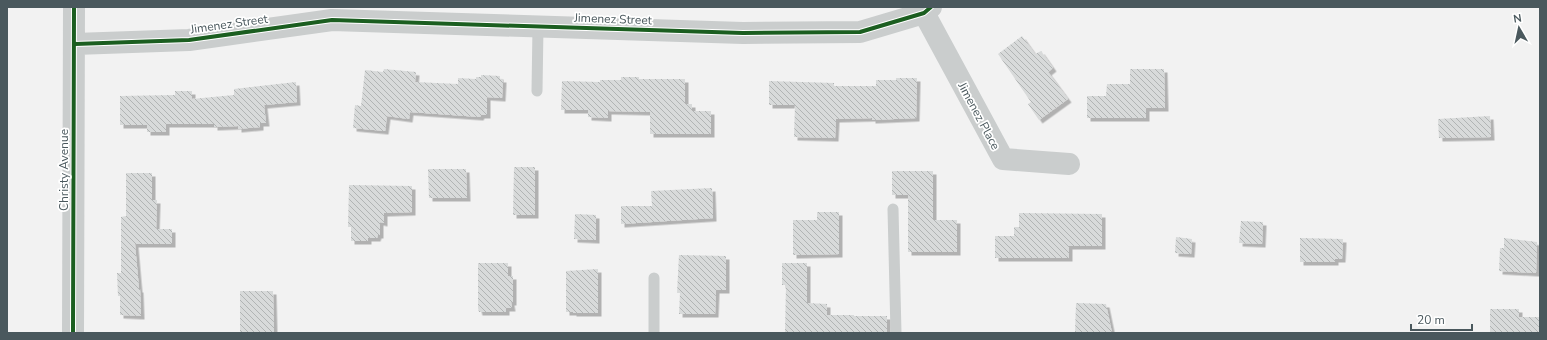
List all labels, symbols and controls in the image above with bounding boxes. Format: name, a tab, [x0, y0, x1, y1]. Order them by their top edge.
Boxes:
north arrow	[1499, 8, 1539, 48]
street label: Jimenez Street	[573, 10, 653, 28]
street label: Jimenez Street	[188, 11, 269, 37]
text: N	[1512, 11, 1523, 27]
street label: Jimenez Place	[954, 78, 1004, 153]
street label: Christy Avenue	[56, 129, 72, 211]
scale bar	[1411, 306, 1472, 332]
text: 20 m	[1417, 312, 1445, 328]

